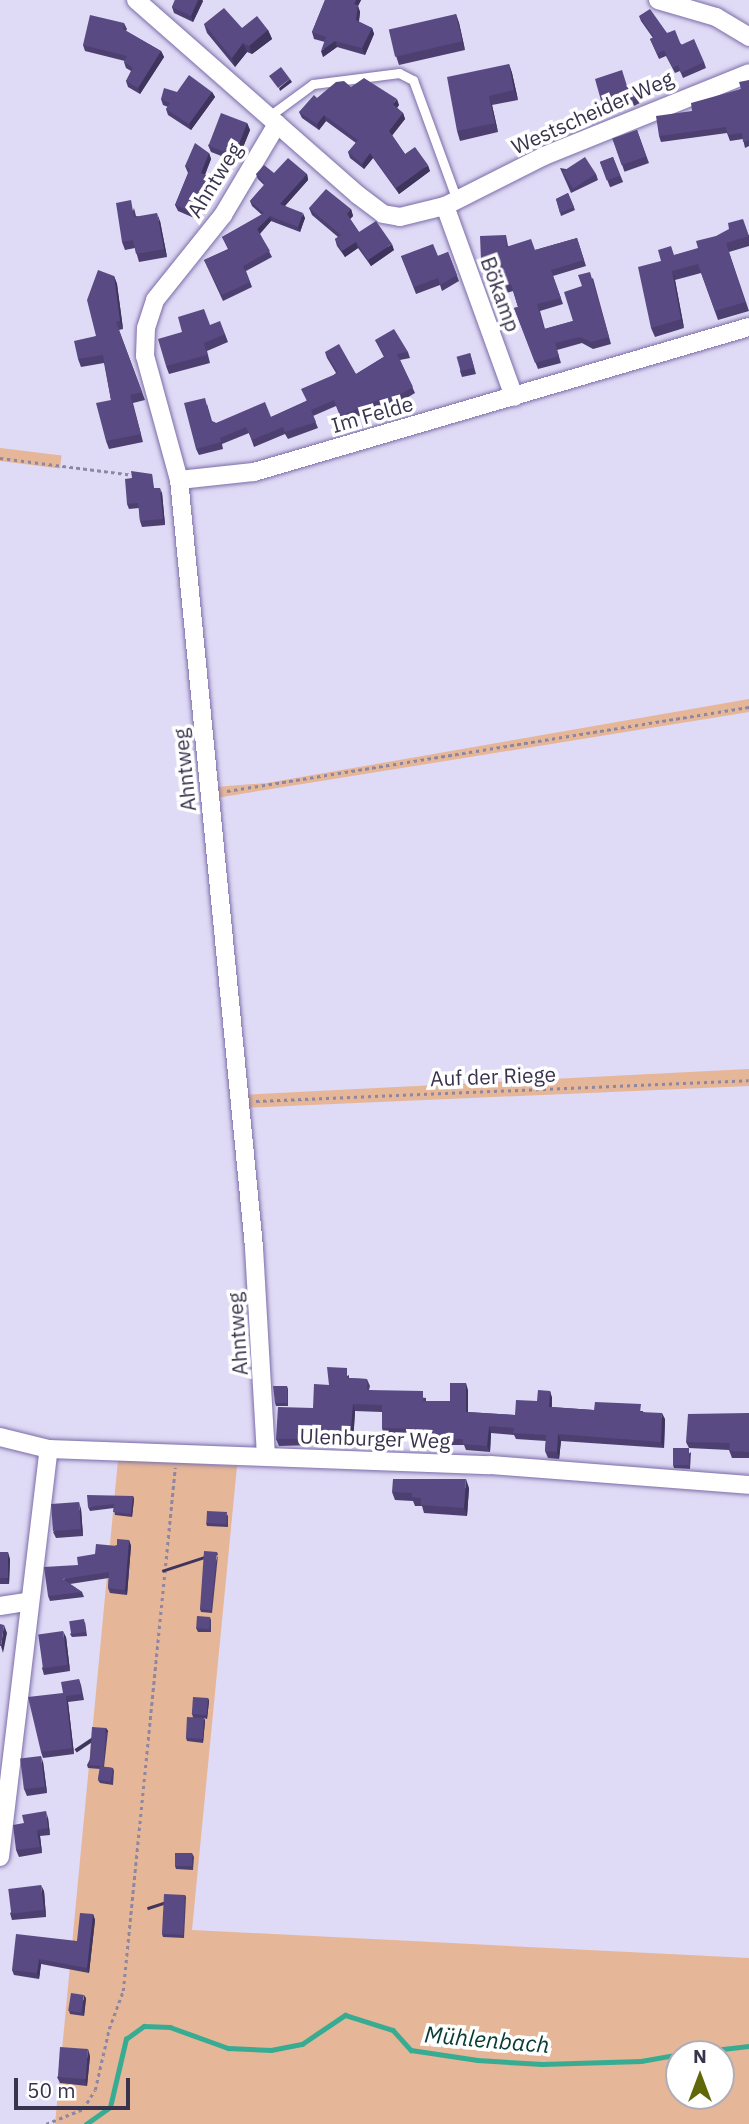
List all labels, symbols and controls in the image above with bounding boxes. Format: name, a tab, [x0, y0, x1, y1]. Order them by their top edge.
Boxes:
street label: Westscheider Weg	[507, 65, 677, 159]
street label: Ahntweg	[181, 138, 247, 222]
street label: Bökamp	[476, 253, 526, 335]
street label: Im Felde	[328, 390, 416, 438]
street label: Ahntweg	[167, 727, 201, 813]
street label: Auf der Riege	[429, 1061, 557, 1091]
street label: Ahntweg	[222, 1292, 252, 1376]
street label: Ulenburger Weg	[299, 1423, 451, 1453]
water label: Mühlenbach	[423, 2020, 551, 2058]
north arrow	[665, 2040, 735, 2110]
text: N	[693, 2044, 707, 2068]
scale bar	[18, 2064, 133, 2108]
text: 50 m	[27, 2076, 76, 2104]

